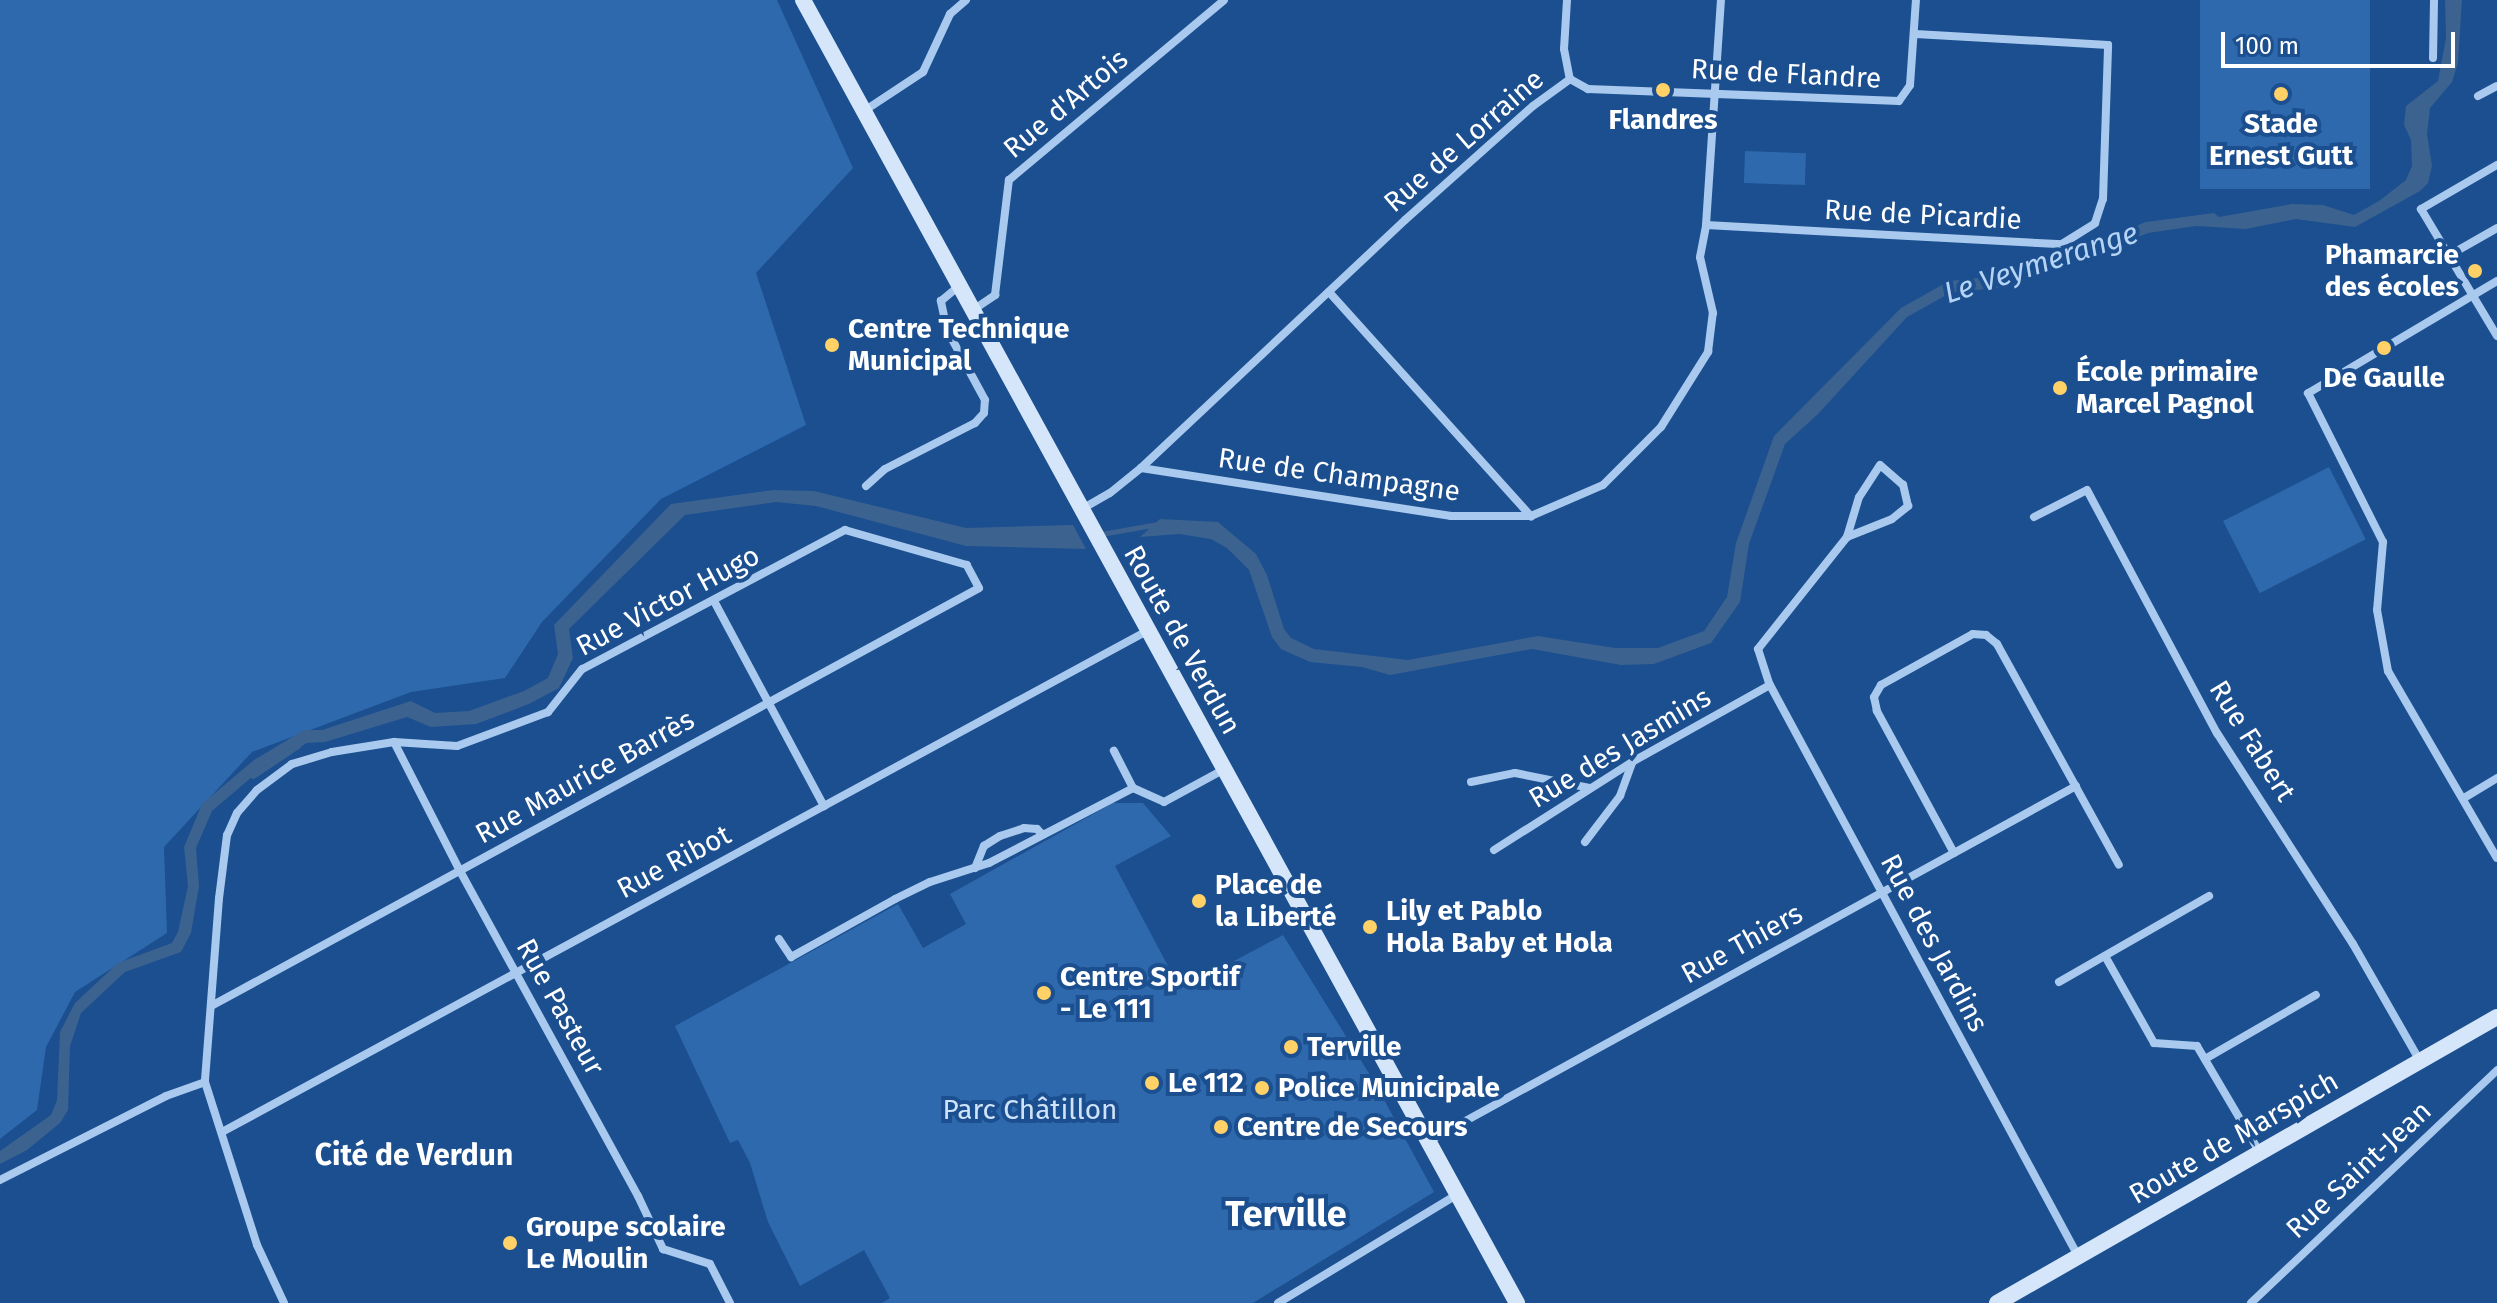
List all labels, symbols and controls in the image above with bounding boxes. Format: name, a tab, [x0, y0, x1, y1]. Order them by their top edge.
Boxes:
scale bar	[2225, 16, 2459, 66]
text: 100 m	[2235, 32, 2299, 60]
street label: Rue d'Artois	[997, 42, 1135, 166]
street label: Rue de Flandre	[1690, 52, 1882, 96]
street label: Rue de Lorraine	[1377, 63, 1551, 219]
marker: Flandres	[1654, 81, 1672, 99]
marker: Stade Ernest Gutt	[2272, 85, 2290, 103]
place label: Flandres	[1608, 103, 1718, 137]
place label: Stade Ernest Gutt	[2209, 107, 2353, 173]
street label: Rue de Picardie	[1823, 193, 2023, 237]
water label: Le Veymerange	[1939, 215, 2143, 311]
place label: Phamarcie des écoles	[2325, 238, 2459, 304]
marker: Phamarcie des écoles	[2466, 262, 2484, 280]
place label: Centre Technique Municipal	[848, 312, 1069, 378]
marker: Centre Technique Municipal	[823, 336, 841, 354]
marker: De Gaulle	[2375, 339, 2393, 357]
place label: École primaire Marcel Pagnol	[2076, 355, 2258, 421]
place label: De Gaulle	[2323, 361, 2445, 395]
marker: École primaire Marcel Pagnol	[2051, 379, 2069, 397]
street label: Rue de Champagne	[1216, 441, 1462, 509]
street label: Rue Victor Hugo	[571, 539, 765, 663]
street label: Route de Verdun	[1116, 540, 1248, 740]
street label: Rue Fabert	[2202, 674, 2302, 808]
street label: Rue des Jasmins	[1523, 680, 1717, 816]
street label: Rue Maurice Barrès	[470, 703, 700, 851]
street label: Rue Ribot	[611, 818, 737, 906]
street label: Rue des Jardins	[1873, 848, 1995, 1038]
place label: Place de la Liberté	[1215, 868, 1337, 934]
marker: Place de la Liberté	[1190, 892, 1208, 910]
place label: Lily et Pablo Hola Baby et Hola	[1386, 894, 1613, 960]
street label: Rue Thiers	[1676, 897, 1808, 991]
marker: Lily et Pablo Hola Baby et Hola	[1361, 918, 1379, 936]
street label: Rue Pasteur	[509, 933, 611, 1081]
place label: Centre Sportif - Le 111	[1060, 960, 1239, 1026]
marker: Centre Sportif - Le 111	[1035, 984, 1053, 1002]
place label: Terville	[1307, 1030, 1401, 1064]
marker: Terville	[1282, 1038, 1300, 1056]
street label: Route de Marspich	[2124, 1065, 2344, 1211]
place label: Le 112	[1168, 1066, 1244, 1100]
place label: Police Municipale	[1278, 1071, 1500, 1105]
marker: Le 112	[1143, 1074, 1161, 1092]
marker: Police Municipale	[1253, 1079, 1271, 1097]
park label: Parc Châtillon	[943, 1093, 1117, 1127]
street label: Rue Saint-Jean	[2280, 1094, 2438, 1246]
place label: Centre de Secours	[1237, 1110, 1467, 1144]
marker: Centre de Secours	[1212, 1118, 1230, 1136]
district label: Cité de Verdun	[315, 1137, 513, 1173]
district label: Terville	[1225, 1193, 1347, 1237]
place label: Groupe scolaire Le Moulin	[526, 1210, 726, 1276]
marker: Groupe scolaire Le Moulin	[501, 1234, 519, 1252]

